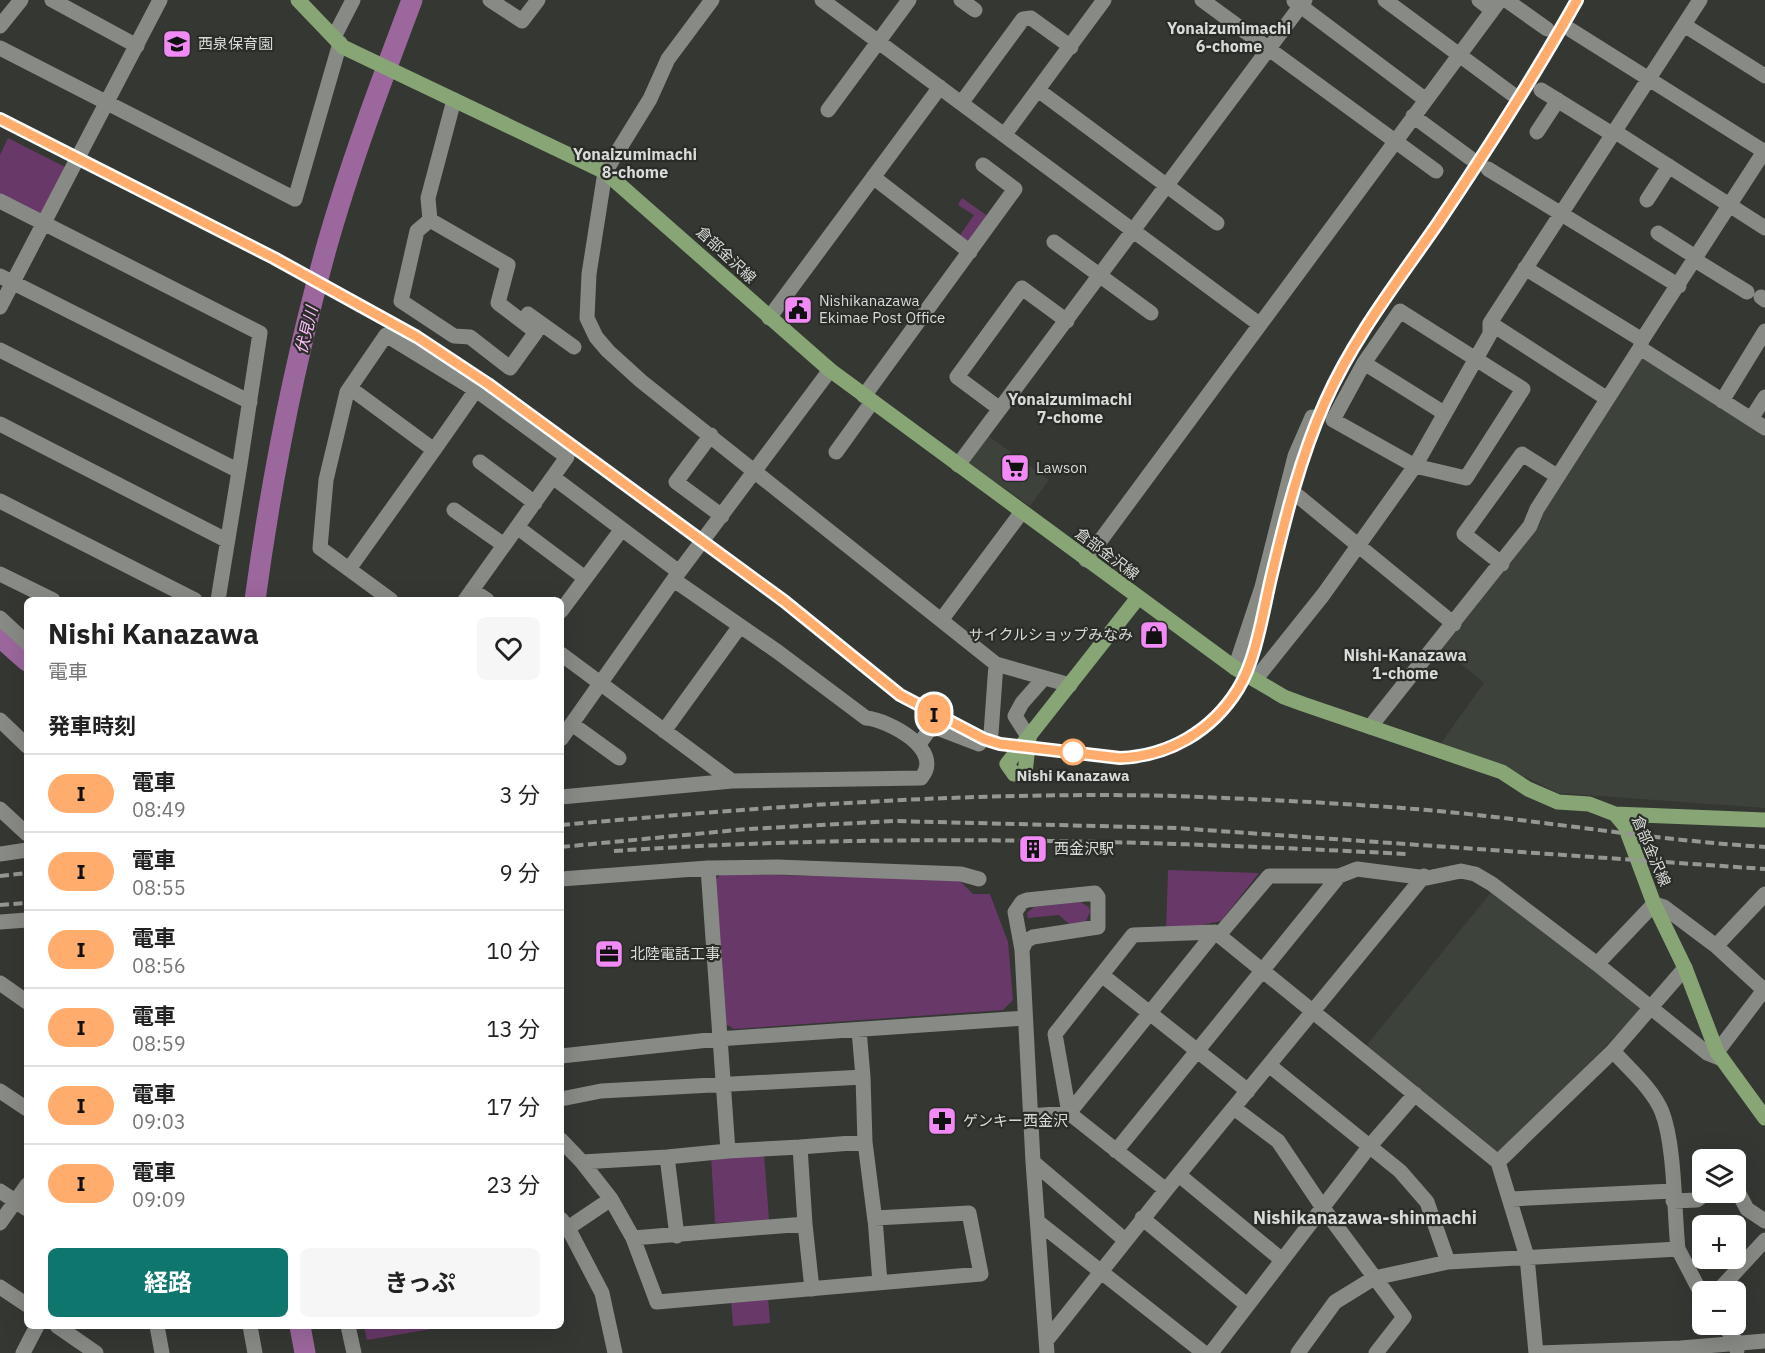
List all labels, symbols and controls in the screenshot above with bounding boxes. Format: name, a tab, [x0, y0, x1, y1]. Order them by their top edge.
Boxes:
district label: Yonaizumimachi 6-chome	[1167, 18, 1291, 56]
school or university icon: 西泉保育園	[161, 28, 193, 60]
place label: 西泉保育園	[198, 34, 273, 53]
district label: Yonaizumimachi 8-chome	[573, 144, 697, 182]
street label: 倉部金沢線	[692, 222, 760, 287]
place label: Nishikanazawa Ekimae Post Office	[819, 291, 945, 327]
public building icon: Nishikanazawa Ekimae Post Office	[782, 294, 814, 326]
water label: 伏見川	[290, 302, 322, 356]
district label: Yonaizumimachi 7-chome	[1008, 389, 1132, 427]
supermarket icon: Lawson	[999, 452, 1031, 484]
place label: Lawson	[1036, 458, 1087, 477]
street label: 倉部金沢線	[1072, 523, 1143, 584]
text: Nishi Kanazawa	[48, 615, 259, 652]
button: heart	[477, 617, 540, 680]
shop icon: サイクルショップみなみ	[1138, 619, 1170, 651]
place label: サイクルショップみなみ	[969, 625, 1133, 644]
district label: Nishi-Kanazawa 1-chome	[1343, 645, 1467, 683]
text: 電車	[48, 658, 88, 685]
line badge: I	[914, 694, 954, 734]
text: I	[929, 700, 939, 728]
text: 発車時刻	[48, 711, 136, 740]
marker: Nishi Kanazawa	[1060, 739, 1086, 765]
place label: Nishi Kanazawa	[1017, 766, 1130, 785]
text: 電車	[132, 767, 176, 796]
text: I	[76, 779, 86, 807]
text: 3 分	[500, 780, 540, 809]
text: 08:49	[132, 796, 186, 823]
street label: 倉部金沢線	[1628, 813, 1675, 889]
building icon: 西金沢駅	[1017, 833, 1049, 865]
place label: 西金沢駅	[1054, 839, 1114, 858]
text: 電車	[132, 845, 176, 874]
text: I	[76, 857, 86, 885]
text: 9 分	[500, 858, 540, 887]
text: 08:55	[132, 874, 186, 901]
text: 電車	[132, 923, 176, 952]
text: I	[76, 935, 86, 963]
text: 10 分	[486, 936, 540, 965]
office icon: 北陸電話工事	[593, 938, 625, 970]
place label: 北陸電話工事	[630, 944, 720, 963]
text: 08:56	[132, 952, 186, 979]
text: 電車	[132, 1001, 176, 1030]
text: I	[76, 1013, 86, 1041]
text: 13 分	[486, 1014, 540, 1043]
text: 08:59	[132, 1030, 186, 1057]
text: 電車	[132, 1079, 176, 1108]
text: I	[76, 1091, 86, 1119]
text: 17 分	[486, 1092, 540, 1121]
pharmacy icon: ゲンキー西金沢	[926, 1105, 958, 1137]
text: 09:03	[132, 1108, 186, 1135]
place label: ゲンキー西金沢	[963, 1111, 1068, 1130]
map controls	[1692, 1149, 1746, 1335]
button: layers	[1692, 1149, 1746, 1203]
text: 電車	[132, 1157, 176, 1186]
text: I	[76, 1169, 86, 1197]
text: 23 分	[486, 1170, 540, 1199]
text: 09:09	[132, 1186, 186, 1213]
district label: Nishikanazawa-shinmachi	[1253, 1206, 1477, 1229]
button: +	[1692, 1215, 1746, 1269]
button: 経路	[48, 1248, 288, 1317]
button: きっぷ	[300, 1248, 540, 1317]
button: −	[1692, 1281, 1746, 1335]

